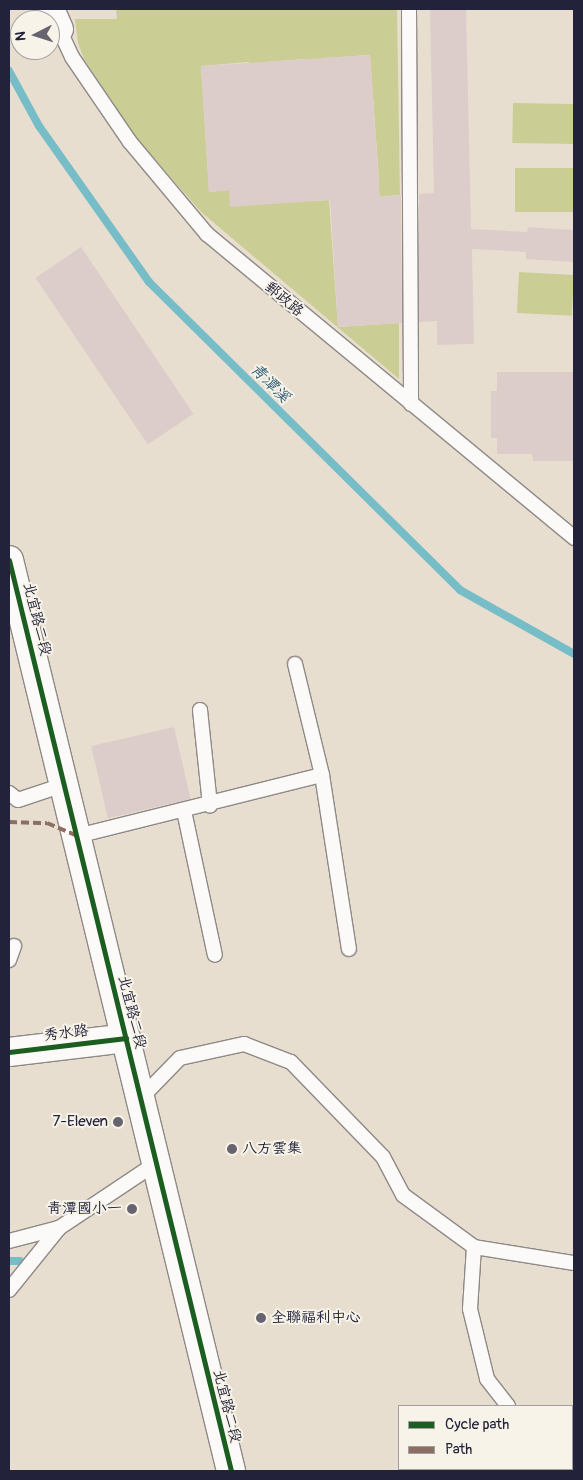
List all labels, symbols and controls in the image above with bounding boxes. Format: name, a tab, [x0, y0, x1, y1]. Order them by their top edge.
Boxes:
north arrow	[10, 10, 60, 60]
text: N	[12, 31, 29, 42]
street label: 郵政路	[261, 278, 307, 320]
water label: 青潭溪	[246, 359, 294, 407]
street label: 北宜路二段	[19, 580, 55, 658]
street label: 北宜路二段	[114, 973, 150, 1051]
street label: 秀水路	[43, 1021, 89, 1045]
place label: 7-Eleven	[53, 1113, 108, 1131]
marker: 7-Eleven	[112, 1116, 124, 1128]
place label: 八方雲集	[242, 1140, 302, 1158]
marker: 八方雲集	[226, 1143, 238, 1155]
place label: 青潭國小一	[47, 1200, 122, 1218]
marker: 青潭國小一	[126, 1203, 138, 1215]
place label: 全聯福利中心	[271, 1309, 361, 1327]
marker: 全聯福利中心	[255, 1312, 267, 1324]
street label: 北宜路二段	[209, 1367, 245, 1445]
legend	[398, 1405, 573, 1470]
text: Cycle path	[445, 1415, 509, 1434]
text: Path	[445, 1440, 472, 1459]

